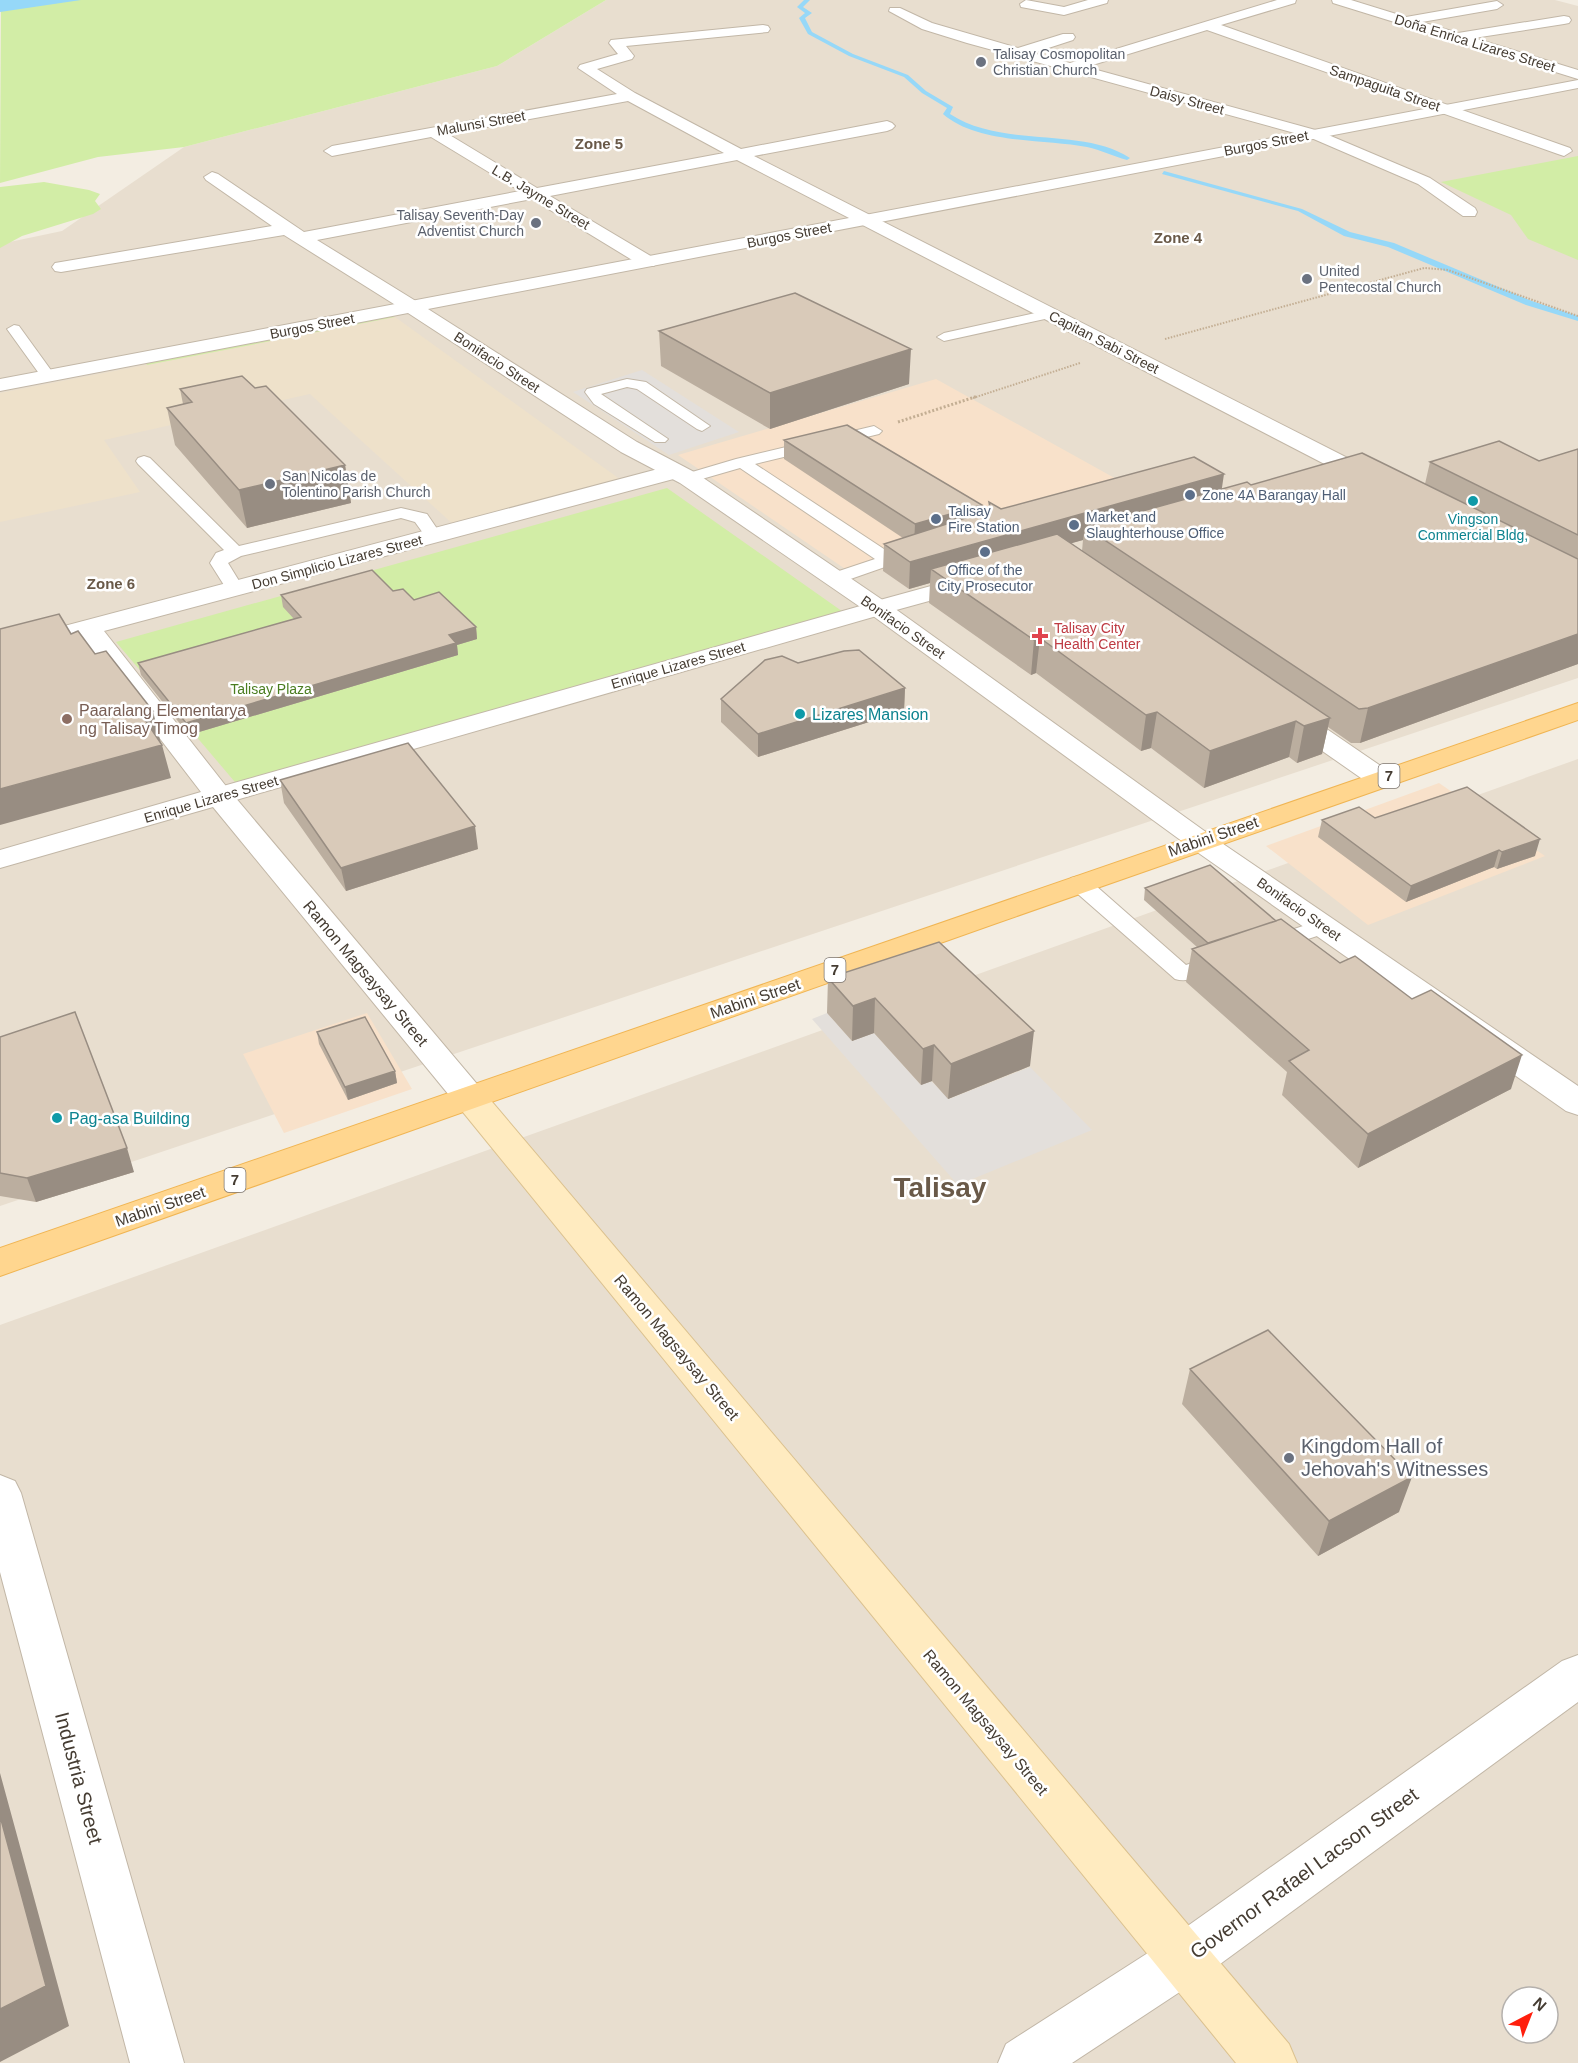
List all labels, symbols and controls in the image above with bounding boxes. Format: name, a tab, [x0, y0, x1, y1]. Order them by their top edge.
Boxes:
street label: Doña Enrica Lizares Street	[1393, 11, 1557, 75]
place label: Talisay Cosmopolitan Christian Church	[993, 46, 1125, 78]
marker: Talisay Cosmopolitan Christian Church	[974, 55, 988, 69]
street label: Sampaguita Street	[1328, 62, 1443, 114]
street label: Daisy Street	[1148, 82, 1226, 118]
street label: Malunsi Street	[436, 107, 527, 139]
street label: Burgos Street	[1222, 127, 1310, 159]
district label: Zone 5	[575, 135, 623, 152]
street label: L.B. Jayme Street	[489, 161, 593, 233]
place label: Talisay Seventh-Day Adventist Church	[396, 207, 524, 239]
marker: Talisay Seventh-Day Adventist Church	[529, 216, 543, 230]
street label: Burgos Street	[745, 219, 833, 251]
district label: Zone 4	[1154, 229, 1203, 246]
place label: United Pentecostal Church	[1319, 263, 1441, 295]
marker: United Pentecostal Church	[1300, 272, 1314, 286]
street label: Capitan Sabi Street	[1046, 307, 1162, 377]
street label: Burgos Street	[268, 310, 356, 342]
street label: Bonifacio Street	[451, 328, 543, 396]
place label: San Nicolas de Tolentino Parish Church	[282, 468, 431, 500]
marker: San Nicolas de Tolentino Parish Church	[263, 477, 277, 491]
place label: Zone 4A Barangay Hall	[1202, 487, 1346, 503]
marker: Zone 4A Barangay Hall	[1183, 488, 1197, 502]
marker: Vingson Commercial Bldg,	[1466, 494, 1480, 508]
place label: Talisay Fire Station	[948, 503, 1020, 535]
place label: Market and Slaughterhouse Office	[1086, 509, 1224, 541]
place label: Vingson Commercial Bldg,	[1418, 511, 1528, 543]
marker: Talisay Fire Station	[929, 512, 943, 526]
marker: Market and Slaughterhouse Office	[1067, 518, 1081, 532]
street label: Don Simplicio Lizares Street	[250, 531, 424, 592]
marker: Office of the City Prosecutor	[978, 545, 992, 559]
place label: Office of the City Prosecutor	[937, 562, 1033, 594]
district label: Zone 6	[87, 575, 135, 592]
street label: Bonifacio Street	[858, 592, 948, 662]
place label: Talisay City Health Center	[1054, 620, 1141, 652]
marker: Talisay City Health Center	[1031, 627, 1049, 645]
street label: Enrique Lizares Street	[609, 638, 747, 692]
park label: Talisay Plaza	[230, 681, 312, 697]
place label: Paaralang Elementarya ng Talisay Timog	[79, 702, 246, 737]
place label: Lizares Mansion	[812, 706, 929, 723]
marker: Lizares Mansion	[793, 707, 807, 721]
marker: Paaralang Elementarya ng Talisay Timog	[60, 712, 74, 726]
road number: 7	[1378, 764, 1400, 788]
street label: Enrique Lizares Street	[142, 772, 280, 826]
street label: Mabini Street	[1166, 813, 1261, 860]
street label: Bonifacio Street	[1254, 874, 1344, 944]
street label: Ramon Magsaysay Street	[300, 897, 432, 1050]
road number: 7	[824, 958, 846, 982]
street label: Mabini Street	[708, 975, 803, 1022]
place label: Pag-asa Building	[69, 1110, 190, 1127]
marker: Pag-asa Building	[50, 1111, 64, 1125]
road number: 7	[224, 1168, 246, 1192]
district label: Talisay	[894, 1172, 987, 1203]
street label: Mabini Street	[113, 1183, 208, 1230]
street label: Ramon Magsaysay Street	[611, 1271, 743, 1424]
place label: Kingdom Hall of Jehovah's Witnesses	[1301, 1435, 1488, 1480]
marker: Kingdom Hall of Jehovah's Witnesses	[1282, 1451, 1296, 1465]
street label: Ramon Magsaysay Street	[920, 1646, 1052, 1799]
street label: Industria Street	[51, 1710, 107, 1847]
street label: Governor Rafael Lacson Street	[1186, 1783, 1422, 1963]
north arrow	[1500, 1985, 1560, 2045]
text: N	[1530, 1994, 1550, 2014]

